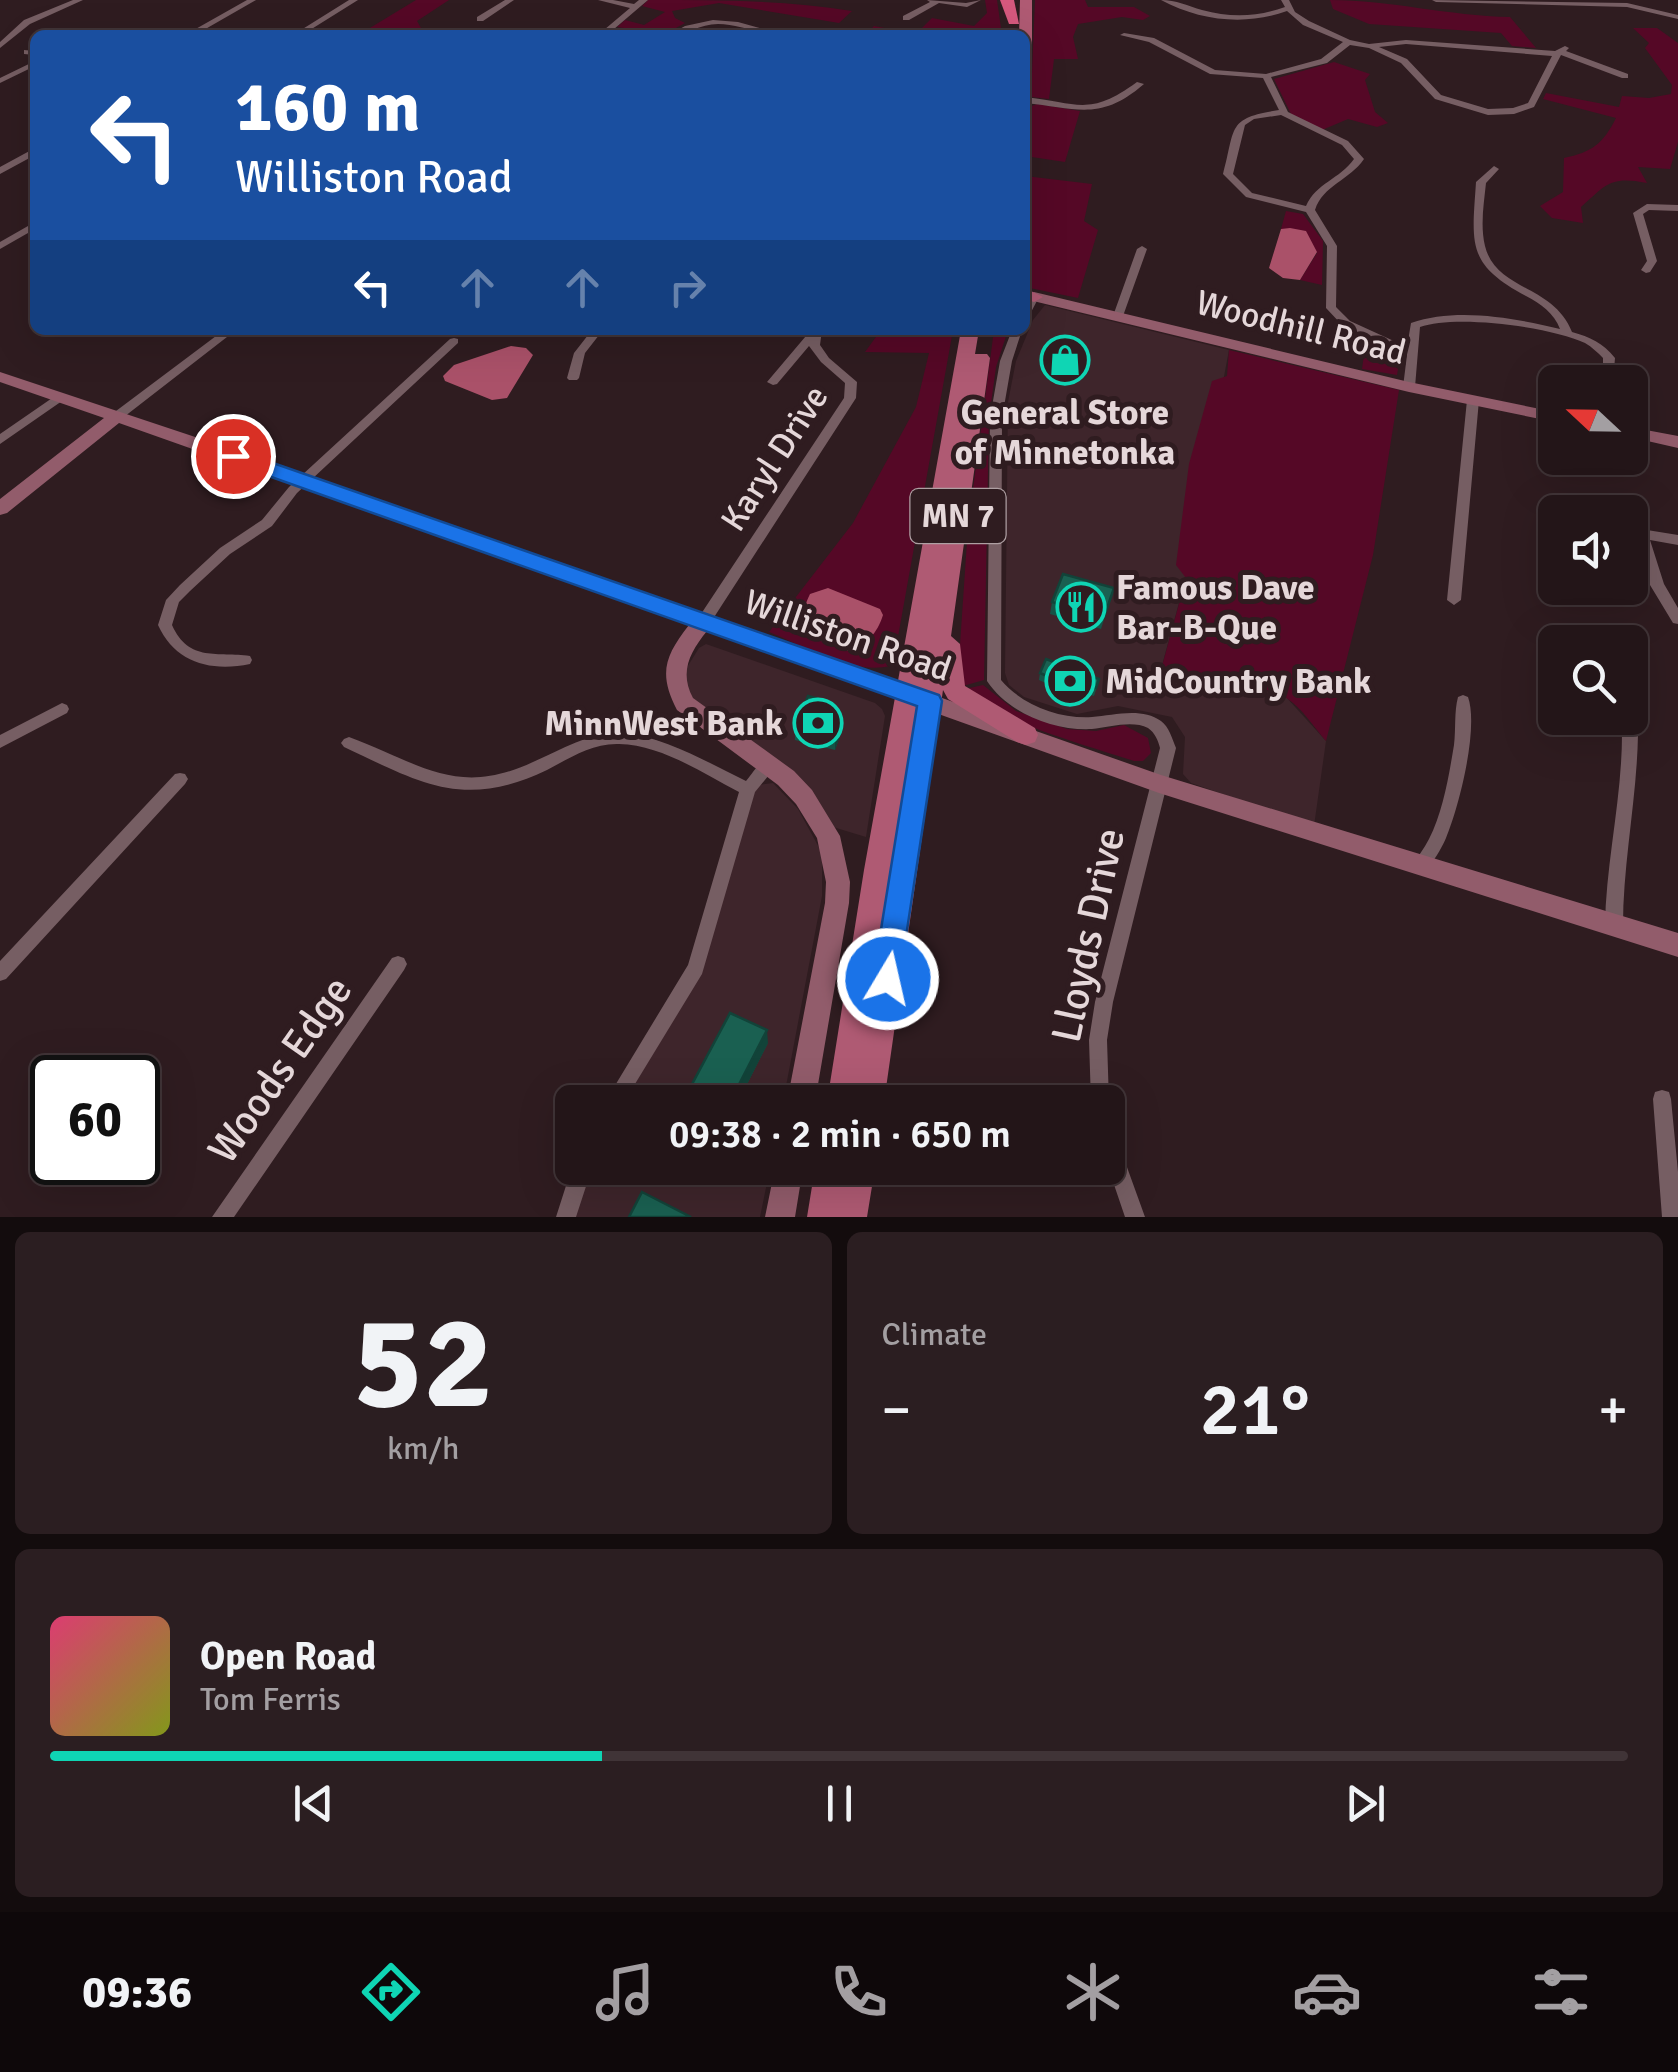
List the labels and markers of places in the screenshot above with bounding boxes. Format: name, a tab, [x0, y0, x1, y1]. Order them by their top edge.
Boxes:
shop icon: General Store of Minnetonka	[1039, 334, 1091, 386]
place label: General Store of Minnetonka	[955, 391, 1175, 474]
pin	[191, 414, 276, 499]
place label: Famous Dave Bar-B-Que	[1116, 566, 1315, 649]
restaurant icon: Famous Dave Bar-B-Que	[1055, 581, 1107, 633]
bank icon: MidCountry Bank	[1044, 655, 1096, 707]
place label: MidCountry Bank	[1105, 660, 1372, 703]
bank icon: MinnWest Bank	[792, 697, 844, 749]
place label: MinnWest Bank	[544, 702, 784, 745]

